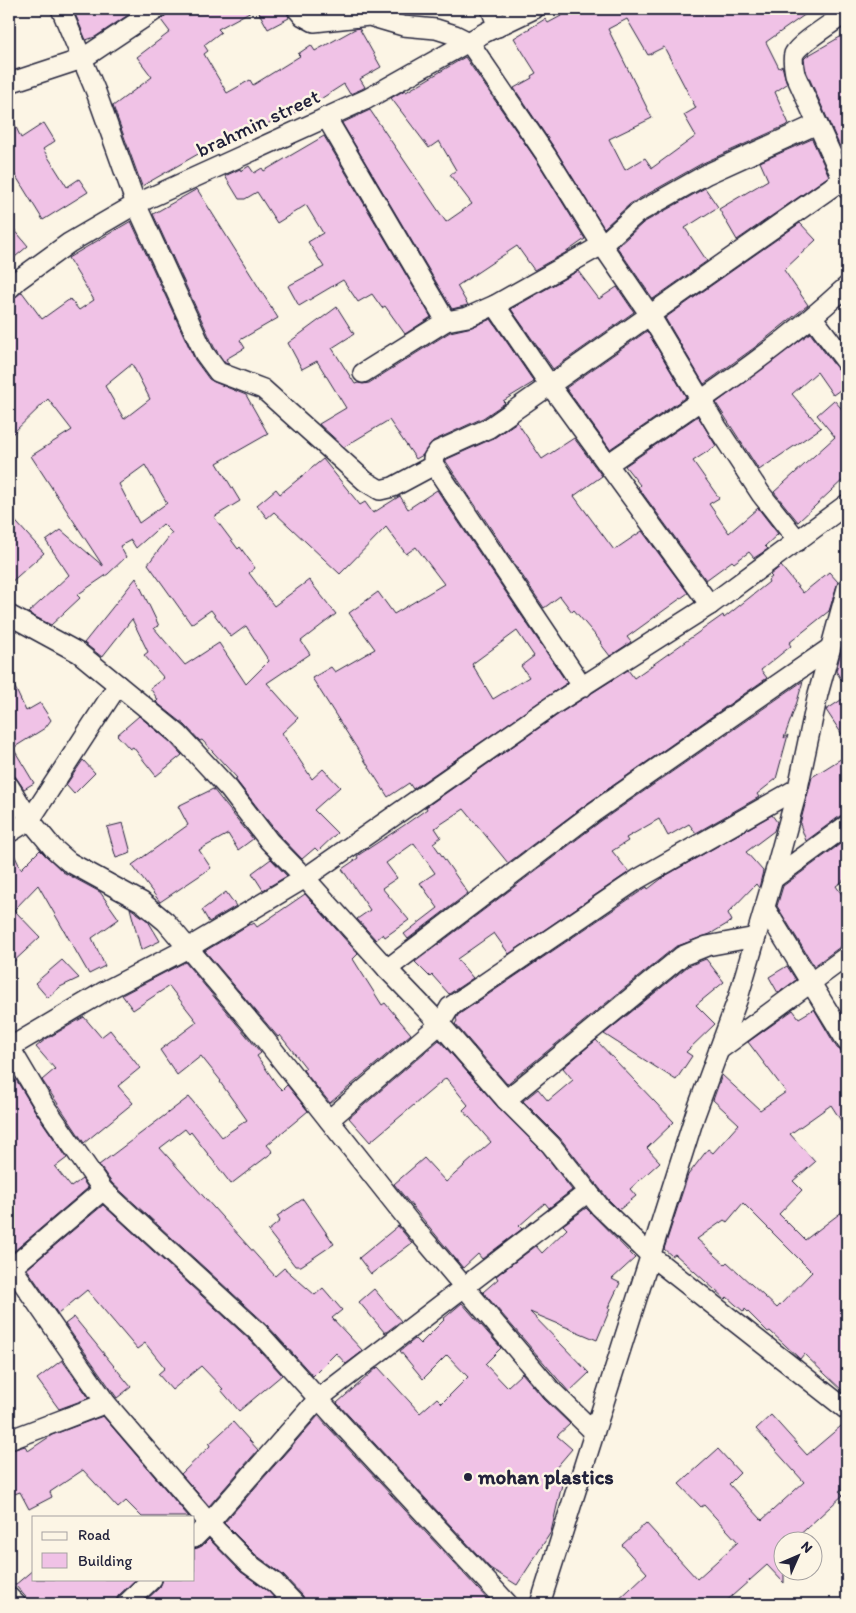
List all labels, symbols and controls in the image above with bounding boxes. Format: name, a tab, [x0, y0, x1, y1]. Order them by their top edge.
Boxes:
street label: brahmin street	[192, 83, 324, 162]
place label: mohan plastics	[477, 1464, 614, 1490]
marker: mohan plastics	[462, 1471, 474, 1483]
legend	[32, 1516, 195, 1580]
text: Road	[78, 1526, 111, 1544]
north arrow	[774, 1530, 824, 1580]
text: N	[797, 1538, 816, 1557]
text: Building	[78, 1552, 132, 1570]

